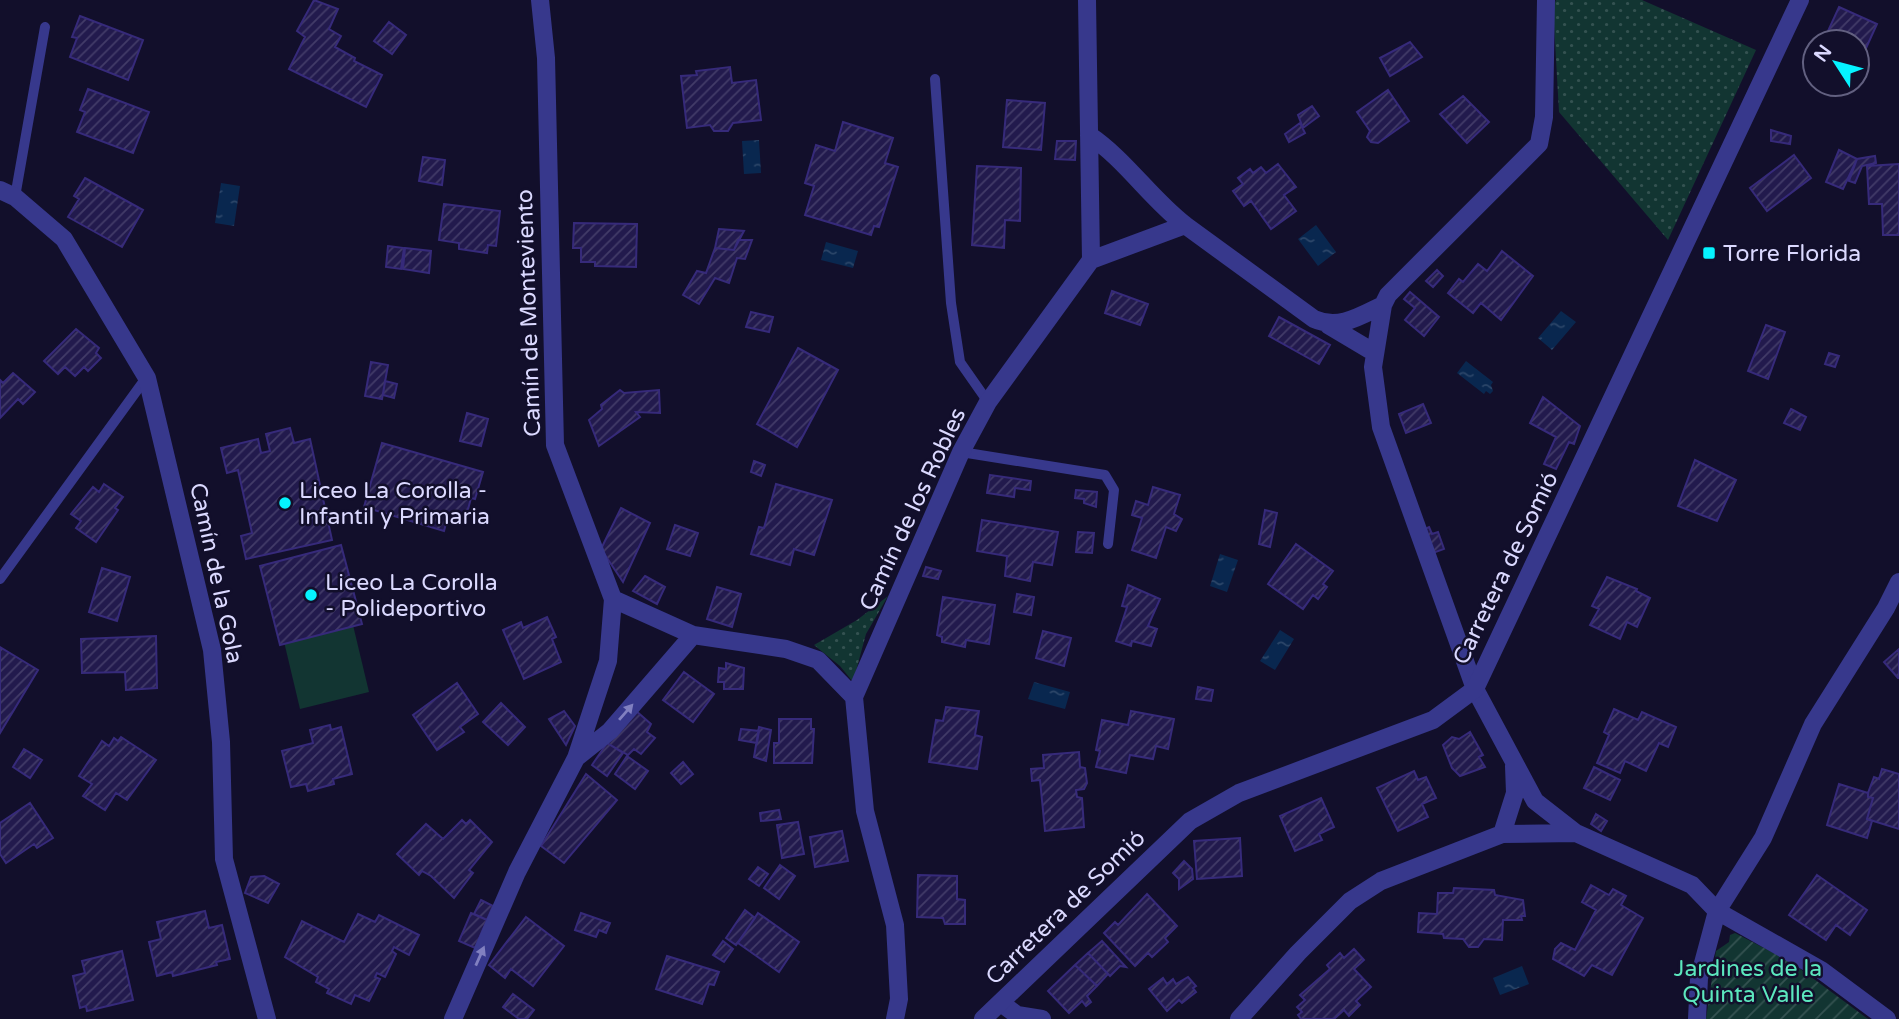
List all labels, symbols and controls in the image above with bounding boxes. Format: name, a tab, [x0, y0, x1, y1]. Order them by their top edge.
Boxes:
north arrow	[1801, 28, 1871, 98]
text: N	[1810, 41, 1836, 66]
street label: Camín de Monteviento	[511, 189, 547, 437]
place label: Torre Florida	[1723, 240, 1861, 268]
marker: Torre Florida	[1701, 245, 1717, 261]
street label: Camín de los Robles	[854, 404, 972, 615]
street label: Carretera de Somió	[1447, 467, 1565, 669]
place label: Liceo La Corolla - Infantil y Primaria	[299, 477, 490, 531]
street label: Camín de la Gola	[183, 480, 249, 666]
marker: Liceo La Corolla - Infantil y Primaria	[277, 495, 293, 511]
place label: Liceo La Corolla - Polideportivo	[325, 569, 498, 623]
marker: Liceo La Corolla - Polideportivo	[303, 587, 319, 603]
one-way arrow	[618, 703, 633, 720]
street label: Carretera de Somió	[980, 824, 1151, 991]
one-way arrow	[475, 946, 486, 967]
park label: Jardines de la Quinta Valle	[1674, 955, 1822, 1009]

